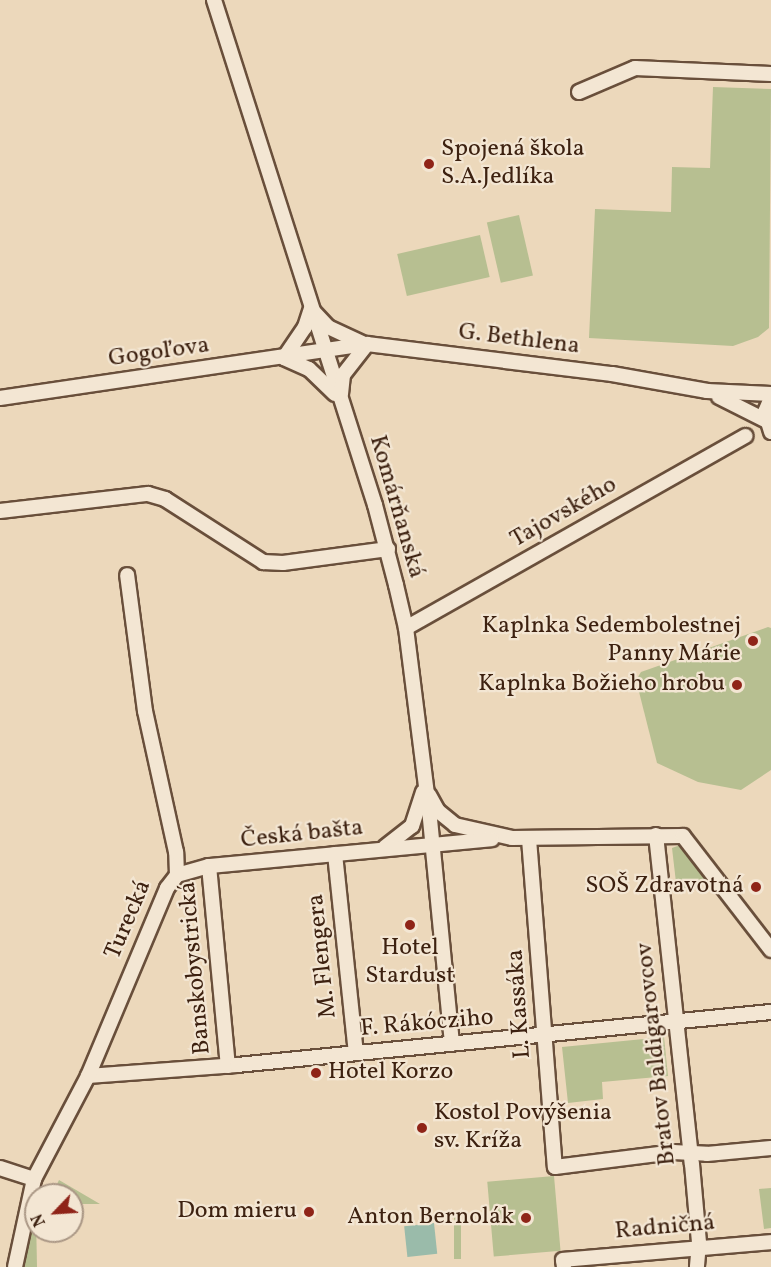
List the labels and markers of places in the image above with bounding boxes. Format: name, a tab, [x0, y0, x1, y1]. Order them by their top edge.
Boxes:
place label: Spojená škola S.A.Jedlíka	[441, 136, 585, 192]
marker: Spojená škola S.A.Jedlíka	[422, 157, 436, 171]
place label: Kaplnka Sedembolestnej Panny Márie	[482, 613, 741, 669]
marker: Kaplnka Sedembolestnej Panny Márie	[746, 634, 760, 648]
place label: Kaplnka Božieho hrobu	[478, 671, 725, 699]
marker: Kaplnka Božieho hrobu	[730, 678, 744, 692]
place label: SOŠ Zdravotná	[585, 873, 744, 901]
marker: SOŠ Zdravotná	[749, 880, 763, 894]
marker: Hotel Stardust	[403, 918, 417, 932]
place label: Hotel Stardust	[365, 935, 455, 991]
place label: Hotel Korzo	[328, 1059, 453, 1087]
marker: Hotel Korzo	[309, 1066, 323, 1080]
place label: Kostol Povýšenia sv. Kríža	[434, 1100, 612, 1156]
marker: Kostol Povýšenia sv. Kríža	[415, 1121, 429, 1135]
place label: Dom mieru	[177, 1198, 297, 1226]
place label: Anton Bernolák	[347, 1204, 514, 1232]
marker: Dom mieru	[302, 1205, 316, 1219]
marker: Anton Bernolák	[519, 1211, 533, 1225]

